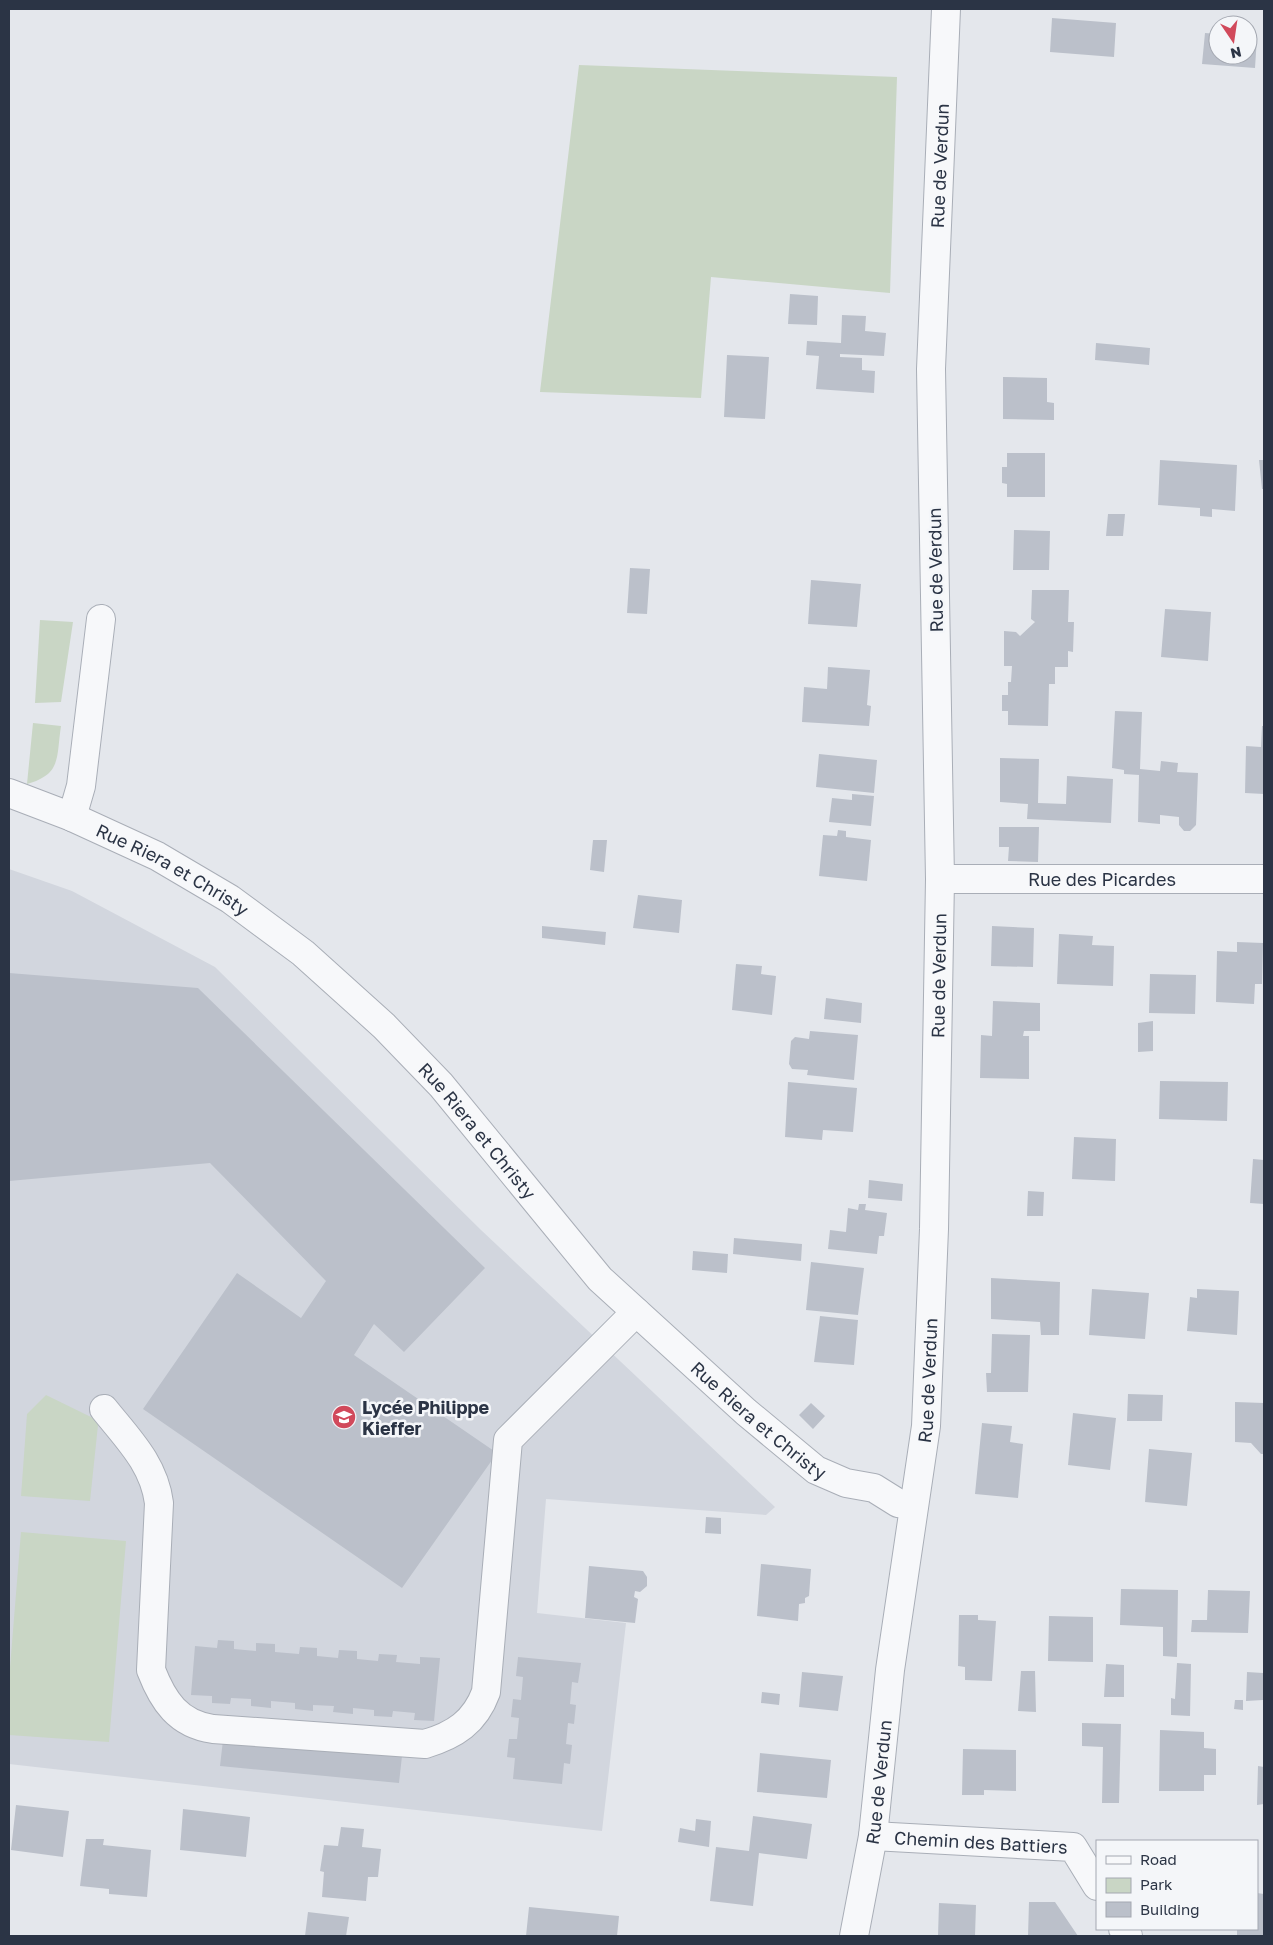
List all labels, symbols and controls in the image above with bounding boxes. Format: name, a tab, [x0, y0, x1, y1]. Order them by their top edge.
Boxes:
north arrow	[1208, 15, 1258, 65]
text: N	[1229, 44, 1243, 63]
street label: Rue de Verdun	[926, 103, 953, 229]
street label: Rue de Verdun	[923, 507, 947, 633]
street label: Rue Riera et Christy	[93, 819, 253, 920]
street label: Rue des Picardes	[1028, 868, 1176, 890]
street label: Rue de Verdun	[926, 913, 950, 1038]
street label: Rue Riera et Christy	[414, 1058, 541, 1203]
street label: Rue de Verdun	[913, 1317, 941, 1444]
street label: Rue Riera et Christy	[686, 1356, 829, 1484]
place label: Lycée Philippe Kieffer	[362, 1396, 490, 1439]
school or university icon: Lycée Philippe Kieffer	[331, 1404, 357, 1430]
street label: Rue de Verdun	[861, 1719, 896, 1846]
street label: Chemin des Battiers	[893, 1826, 1068, 1858]
legend	[1096, 1840, 1258, 1930]
text: Road	[1140, 1850, 1177, 1868]
text: Park	[1140, 1875, 1173, 1893]
text: Building	[1140, 1900, 1200, 1918]

